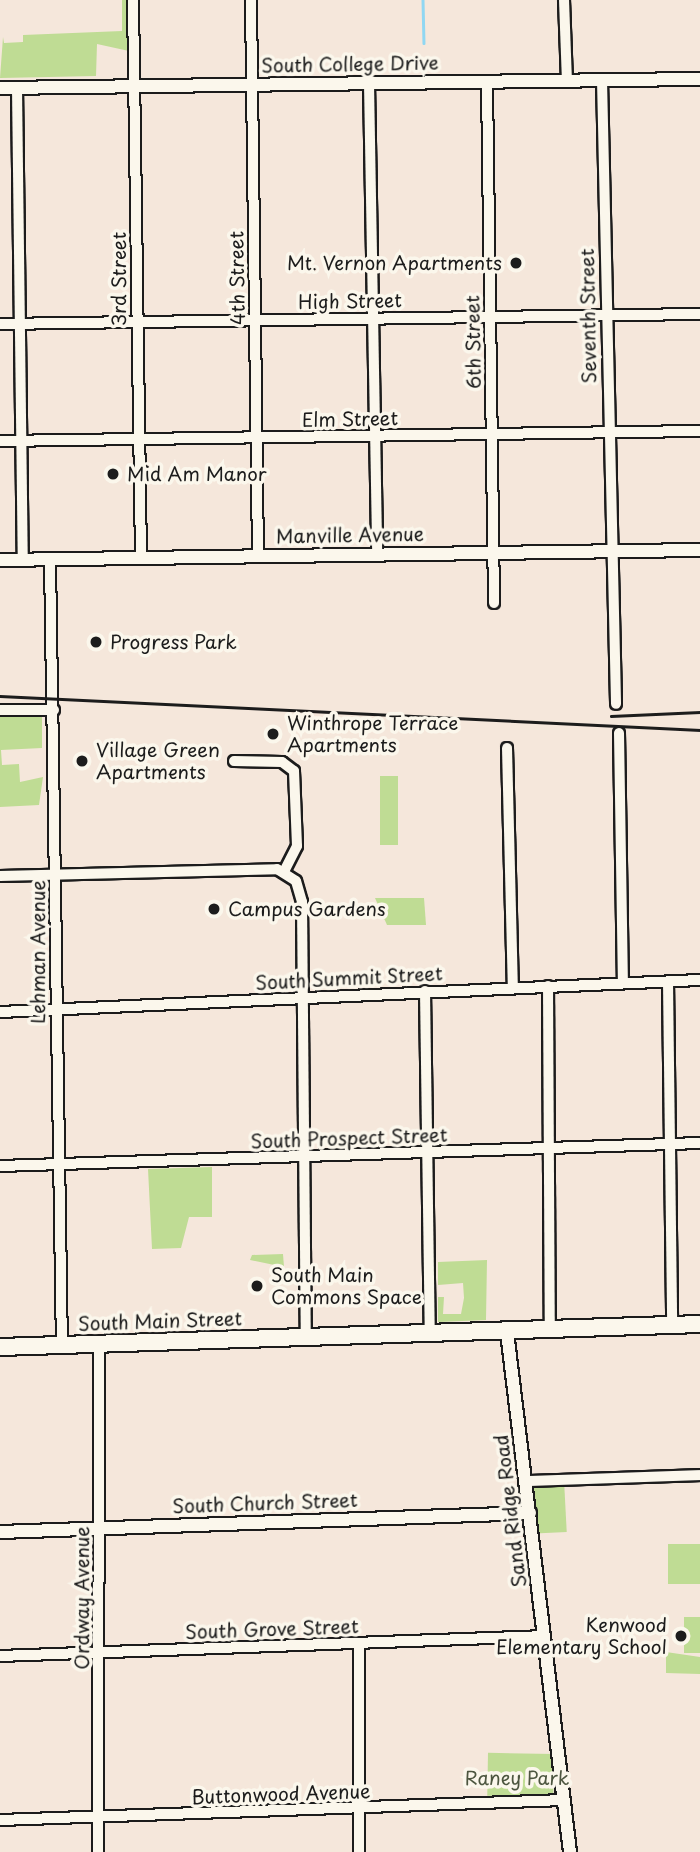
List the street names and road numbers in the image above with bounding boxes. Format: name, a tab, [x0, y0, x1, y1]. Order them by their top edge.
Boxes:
street label: South College Drive	[260, 51, 440, 77]
street label: 3rd Street	[108, 231, 130, 327]
street label: 4th Street	[225, 231, 249, 325]
street label: Seventh Street	[575, 248, 601, 384]
street label: High Street	[297, 289, 403, 313]
street label: 6th Street	[461, 294, 485, 390]
street label: Elm Street	[302, 407, 398, 431]
street label: Manville Avenue	[276, 522, 424, 548]
street label: Lehman Avenue	[27, 881, 49, 1023]
street label: South Summit Street	[252, 962, 446, 994]
street label: South Prospect Street	[249, 1123, 449, 1153]
street label: South Main Street	[76, 1307, 244, 1335]
street label: Sand Ridge Road	[489, 1432, 531, 1590]
street label: South Church Street	[171, 1488, 359, 1518]
street label: Ordway Avenue	[71, 1526, 93, 1670]
street label: South Grove Street	[183, 1615, 361, 1643]
street label: Buttonwood Avenue	[191, 1779, 371, 1809]

